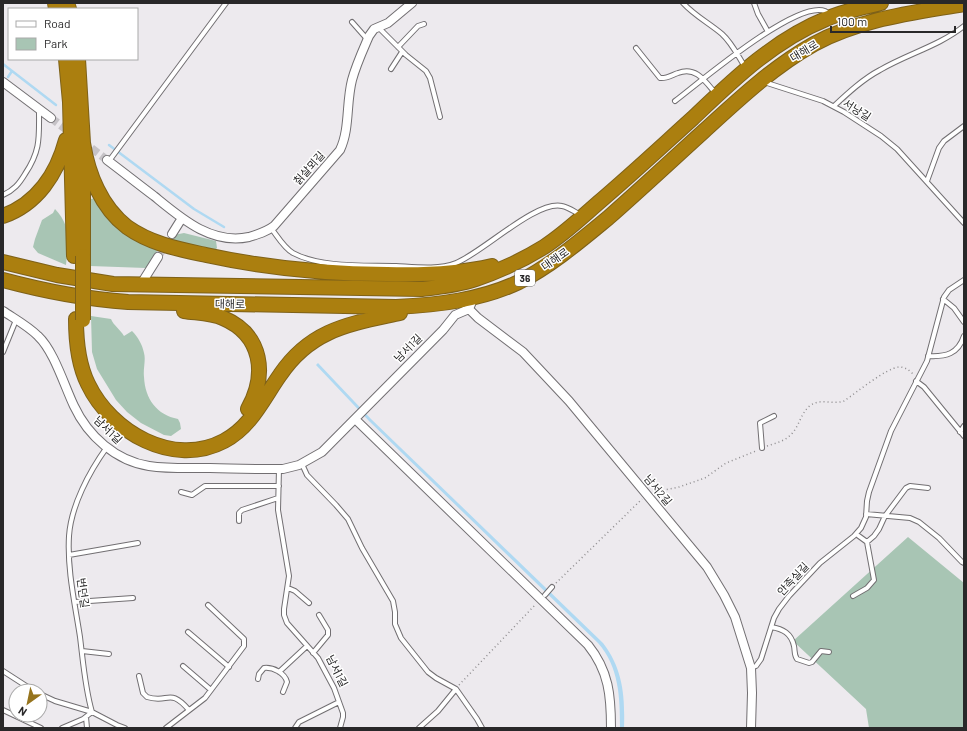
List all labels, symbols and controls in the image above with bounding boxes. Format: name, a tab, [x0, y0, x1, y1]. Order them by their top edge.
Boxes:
legend	[8, 8, 138, 60]
scale bar	[831, 8, 955, 34]
text: 100 m	[837, 14, 867, 28]
text: Road	[44, 16, 71, 30]
text: Park	[44, 36, 68, 50]
street label: 대해로	[787, 37, 820, 64]
street label: 서낭길	[841, 96, 874, 123]
street label: 칡살뫼길	[290, 148, 327, 187]
street label: 대해로	[539, 245, 571, 273]
road number: 36	[515, 270, 535, 286]
street label: 대해로	[215, 297, 245, 310]
street label: 남서1길	[391, 331, 424, 364]
street label: 남서1길	[92, 413, 125, 446]
street label: 남서2길	[642, 472, 675, 508]
street label: 안족실길	[774, 559, 811, 598]
street label: 번던길	[75, 577, 92, 609]
street label: 남서1길	[324, 653, 351, 689]
north arrow	[8, 683, 48, 723]
text: N	[16, 704, 29, 719]

